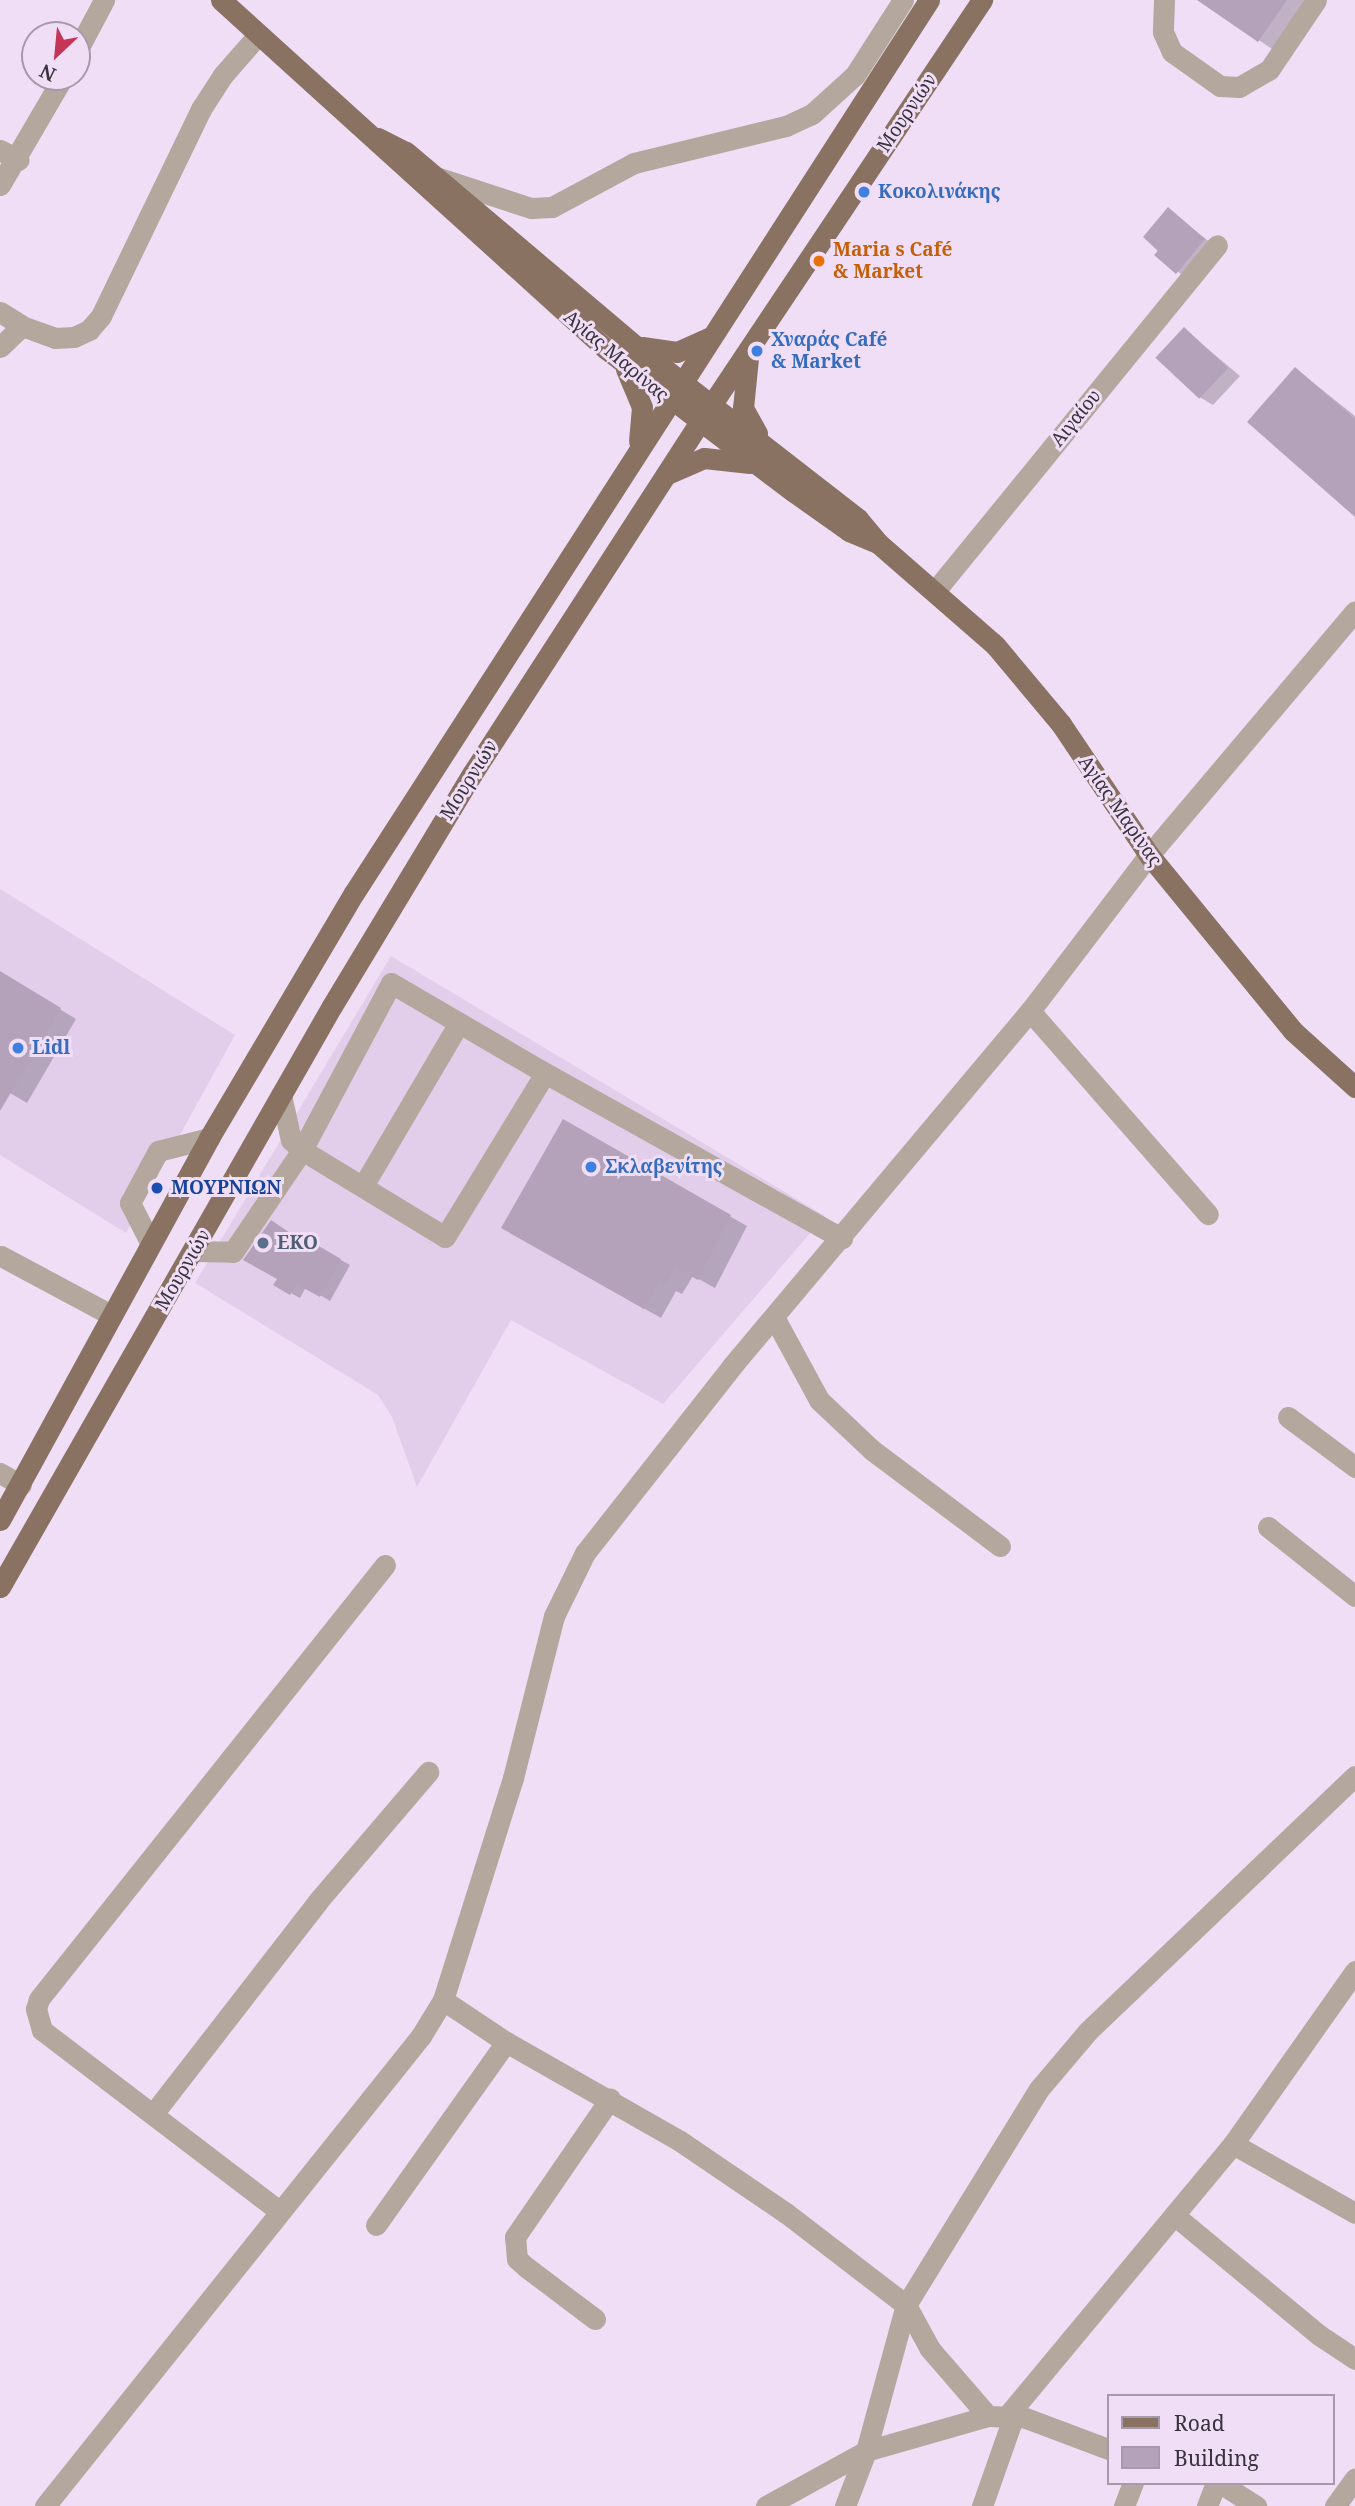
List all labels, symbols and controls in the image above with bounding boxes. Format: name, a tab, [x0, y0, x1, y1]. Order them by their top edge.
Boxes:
north arrow	[21, 21, 91, 91]
text: N	[35, 58, 60, 88]
street label: Μουρνιών	[872, 69, 942, 157]
place label: Κοκολινάκης	[878, 181, 1000, 203]
marker: Κοκολινάκης	[856, 184, 872, 200]
place label: Maria s Café & Market	[833, 239, 952, 283]
marker: Maria s Café & Market	[811, 253, 827, 269]
street label: Αγίας Μαρίνας	[559, 306, 673, 406]
place label: Χναράς Café & Market	[771, 329, 887, 373]
marker: Χναράς Café & Market	[749, 343, 765, 359]
street label: Αιγαίου	[1046, 385, 1106, 451]
street label: Μουρνιών	[436, 736, 502, 824]
street label: Αγίας Μαρίνας	[1073, 751, 1167, 871]
place label: Lidl	[32, 1037, 70, 1059]
marker: Lidl	[10, 1040, 26, 1056]
place label: Σκλαβενίτης	[605, 1156, 723, 1178]
marker: Σκλαβενίτης	[583, 1159, 599, 1175]
place label: ΜΟΥΡΝΙΩΝ	[171, 1177, 281, 1199]
marker: ΜΟΥΡΝΙΩΝ	[149, 1180, 165, 1196]
street label: Μουρνιών	[151, 1226, 215, 1314]
place label: EKO	[277, 1232, 318, 1254]
marker: EKO	[255, 1235, 271, 1251]
legend	[1106, 2394, 1334, 2485]
text: Road	[1174, 2409, 1225, 2437]
text: Building	[1174, 2444, 1259, 2472]

